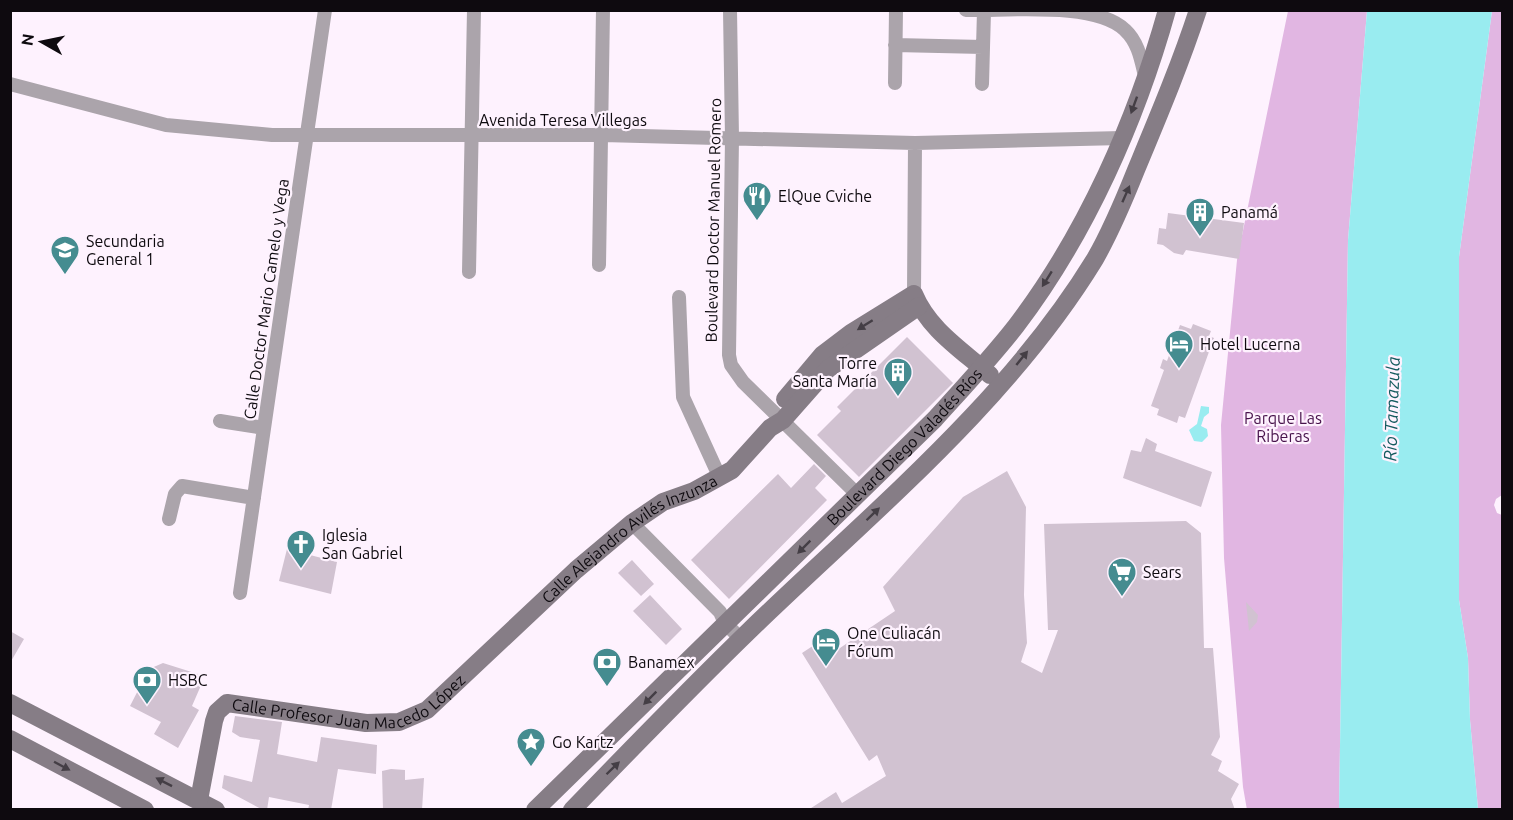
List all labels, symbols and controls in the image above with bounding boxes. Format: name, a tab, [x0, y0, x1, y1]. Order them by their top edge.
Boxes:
north arrow	[12, 12, 72, 72]
text: N	[17, 32, 37, 47]
one-way arrow	[1129, 96, 1139, 114]
street label: Boulevard Doctor Manuel Romero	[702, 98, 724, 342]
street label: Avenida Teresa Villegas	[479, 111, 647, 129]
street label: Calle Doctor Mario Camelo y Vega	[240, 178, 292, 420]
restaurant icon: ElQue Cviche	[741, 180, 773, 222]
one-way arrow	[1121, 186, 1130, 203]
place label: ElQue Cviche	[778, 187, 872, 205]
building icon: Panamá	[1184, 196, 1216, 238]
place label: Panamá	[1221, 203, 1278, 221]
place label: Secundaria General 1	[86, 232, 165, 268]
school or university icon: Secundaria General 1	[49, 234, 81, 276]
one-way arrow	[1042, 271, 1053, 288]
one-way arrow	[856, 319, 873, 330]
hotel icon: Hotel Lucerna	[1163, 328, 1195, 370]
place label: Hotel Lucerna	[1200, 335, 1300, 353]
one-way arrow	[1016, 350, 1029, 366]
place label: Torre Santa María	[793, 354, 877, 390]
building icon: Torre Santa María	[882, 356, 914, 398]
water label: Río Tamazula	[1379, 356, 1403, 462]
street label: Boulevard Diego Valadés Ríos	[823, 365, 985, 529]
park label: Parque Las Riberas	[1244, 409, 1322, 445]
street label: Calle Alejandro Avilés Inzunza	[538, 471, 720, 607]
one-way arrow	[866, 508, 880, 522]
place label: Iglesia San Gabriel	[322, 526, 403, 562]
church icon: Iglesia San Gabriel	[285, 528, 317, 570]
one-way arrow	[797, 540, 811, 554]
supermarket icon: Sears	[1106, 556, 1138, 598]
place label: Sears	[1143, 563, 1182, 581]
place label: One Culiacán Fórum	[847, 624, 941, 660]
hotel icon: One Culiacán Fórum	[810, 626, 842, 668]
bank icon: Banamex	[591, 646, 623, 688]
place label: Banamex	[628, 653, 694, 671]
bank icon: HSBC	[131, 664, 163, 706]
street label: Calle Profesor Juan Macedo López	[231, 670, 468, 732]
place label: HSBC	[168, 671, 208, 689]
one-way arrow	[643, 691, 657, 705]
place icon: Go Kartz	[515, 726, 547, 768]
place label: Go Kartz	[552, 733, 613, 751]
one-way arrow	[606, 761, 620, 775]
one-way arrow	[54, 762, 71, 771]
one-way arrow	[155, 778, 173, 788]

